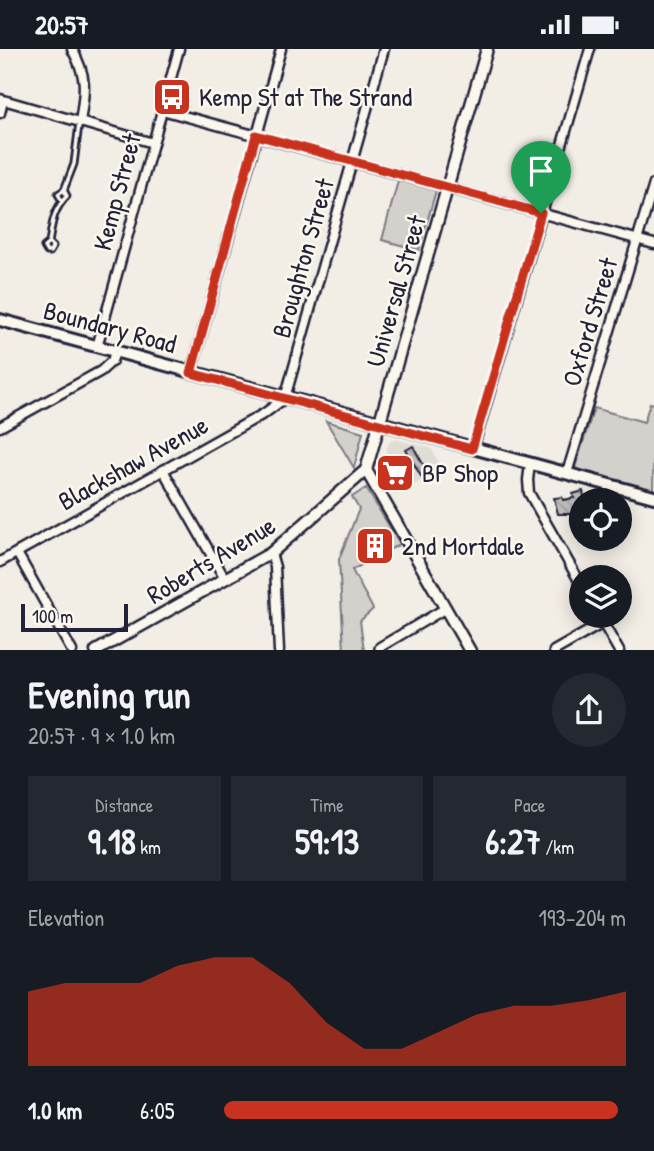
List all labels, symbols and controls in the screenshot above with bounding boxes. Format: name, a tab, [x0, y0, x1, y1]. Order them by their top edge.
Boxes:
text: 20:57	[35, 7, 89, 42]
bus stop icon: Kemp St at The Strand	[151, 76, 193, 118]
place label: Kemp St at The Strand	[199, 79, 412, 114]
street label: Kemp Street	[84, 129, 149, 254]
pin	[511, 141, 571, 213]
icon: arrive	[522, 152, 560, 190]
street label: Broughton Street	[263, 173, 342, 342]
street label: Universal Street	[357, 210, 434, 371]
street label: Oxford Street	[553, 252, 626, 390]
street label: Boundary Road	[40, 292, 180, 361]
street label: Blackshaw Avenue	[52, 407, 214, 518]
supermarket icon: BP Shop	[374, 452, 416, 494]
place label: BP Shop	[422, 455, 498, 490]
map controls	[569, 488, 632, 628]
button: locate	[569, 488, 632, 551]
street label: Roberts Avenue	[140, 507, 282, 612]
building icon: 2nd Mortdale	[354, 525, 396, 567]
place label: 2nd Mortdale	[402, 528, 525, 563]
button: layers	[569, 565, 632, 628]
scale bar	[21, 601, 128, 633]
text: 100 m	[32, 603, 73, 629]
text: Evening run	[28, 668, 191, 720]
button: share	[552, 673, 626, 747]
text: 20:57 · 9 × 1.0 km	[28, 720, 175, 751]
text: Distance	[95, 792, 153, 818]
text: Time	[310, 792, 344, 818]
text: Pace	[514, 792, 545, 818]
text: 9.18	[88, 818, 136, 865]
text: 59:13	[295, 818, 359, 865]
text: 6:27	[485, 818, 541, 865]
text: km	[136, 834, 161, 860]
text: /km	[541, 834, 574, 860]
text: Elevation	[28, 902, 104, 933]
text: 193–204 m	[539, 902, 626, 933]
text: 1.0 km	[28, 1095, 82, 1126]
text: 6:05	[140, 1095, 175, 1126]

